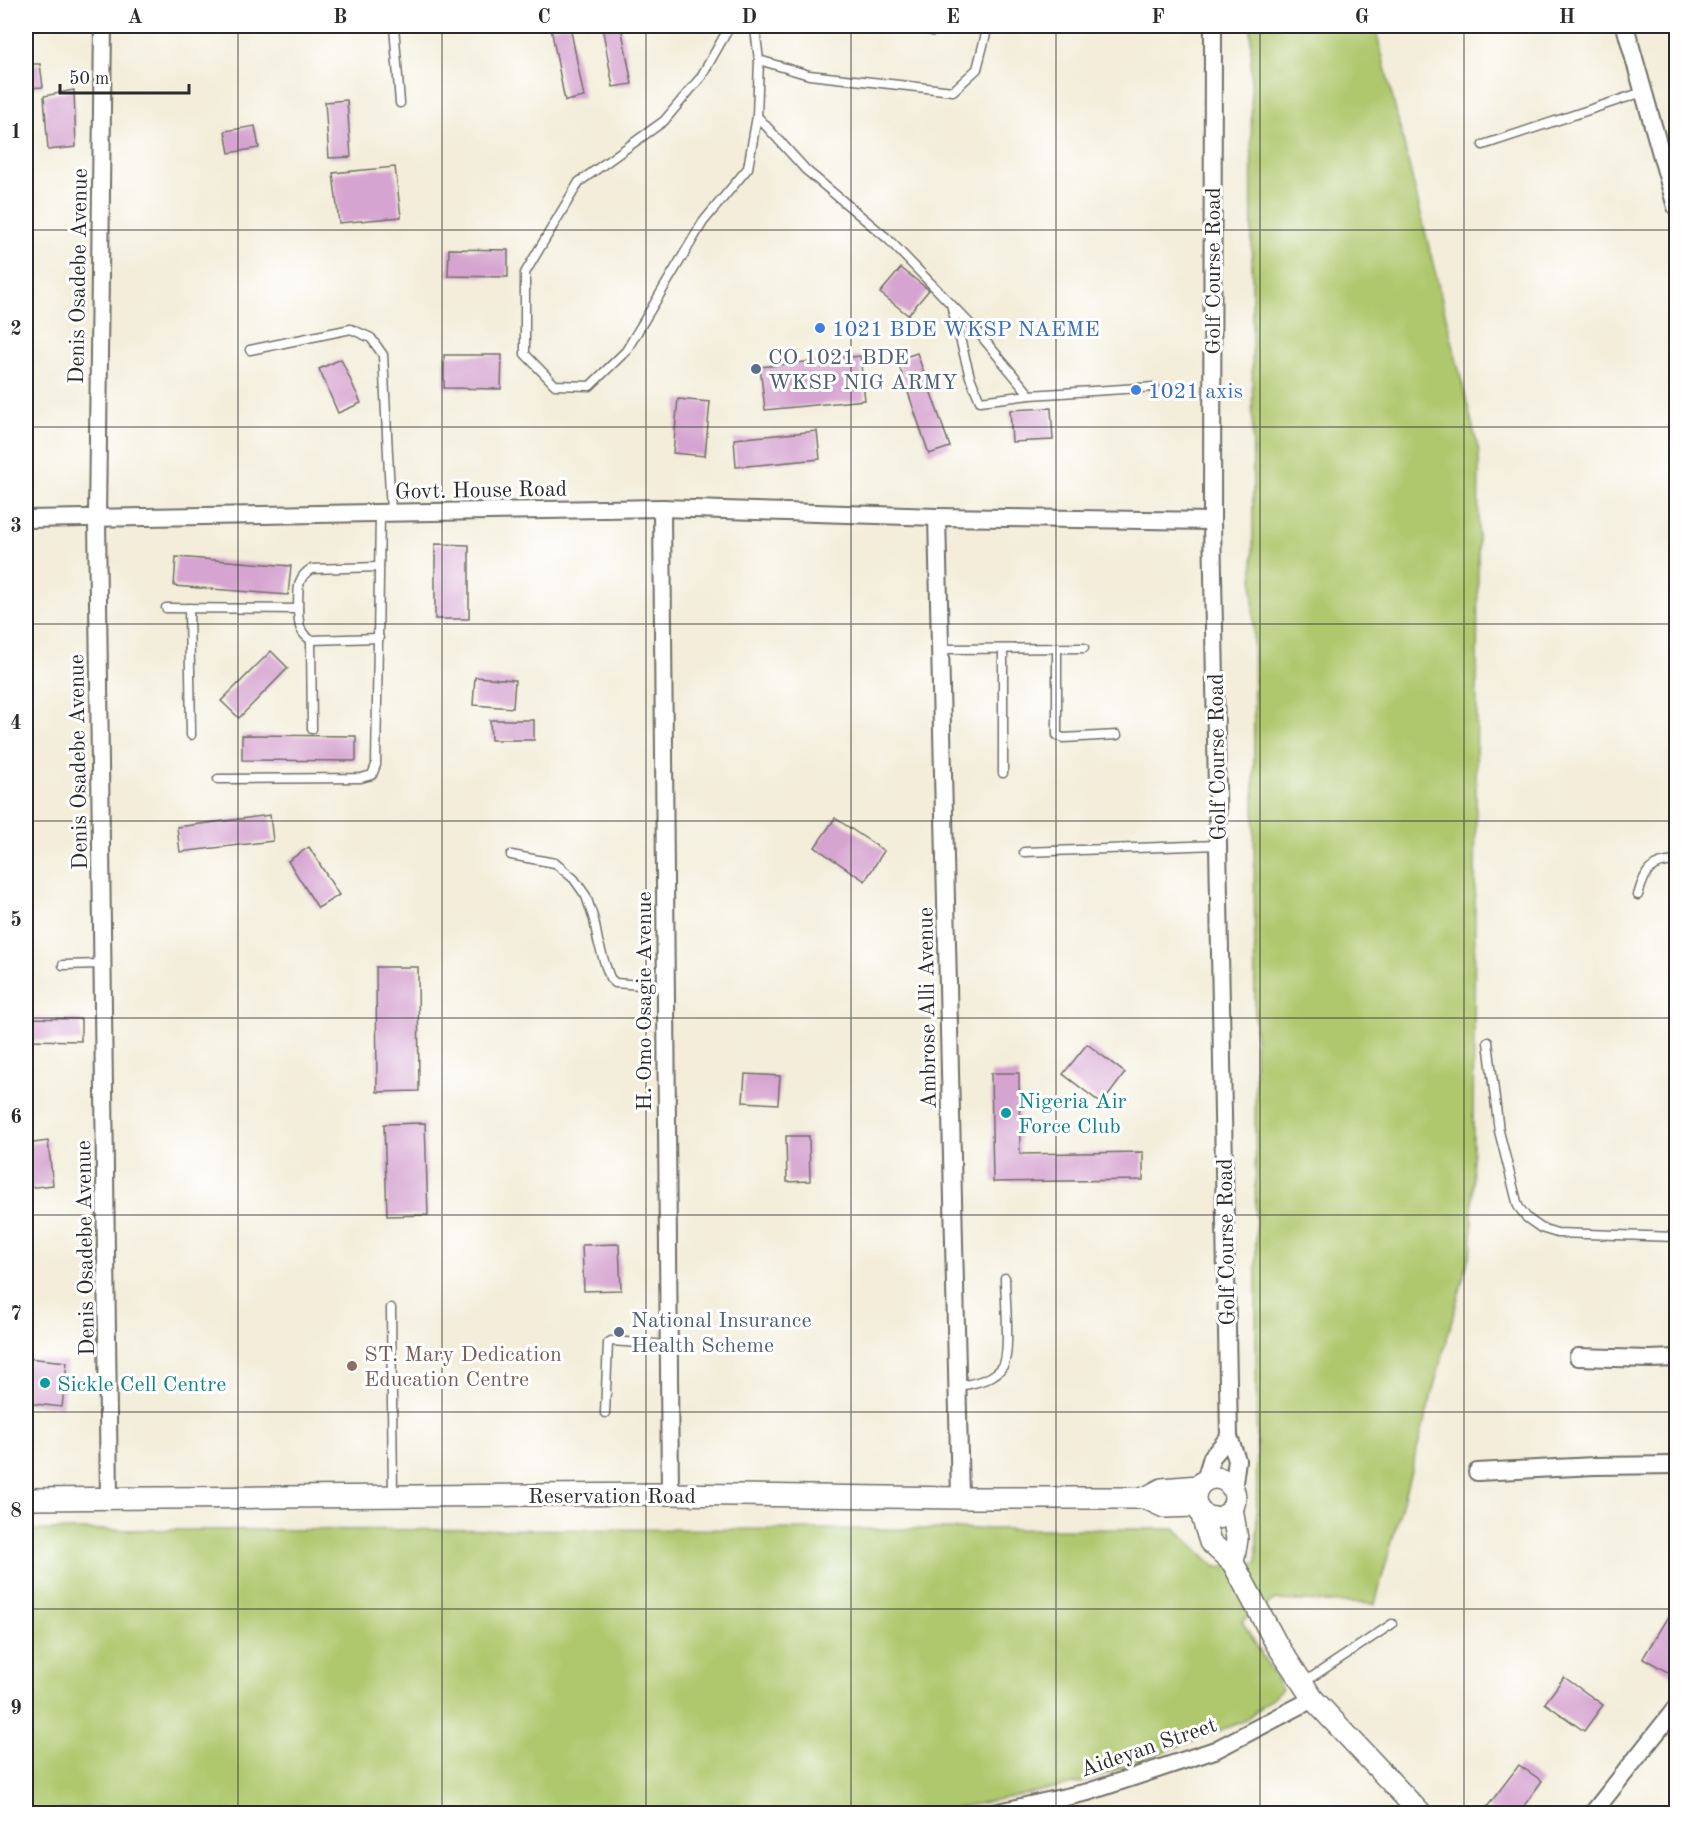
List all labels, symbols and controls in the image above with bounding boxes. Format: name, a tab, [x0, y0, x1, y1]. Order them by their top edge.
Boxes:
text: A	[127, 8, 143, 28]
text: B	[333, 8, 347, 28]
text: C	[537, 8, 551, 28]
text: D	[741, 8, 757, 28]
text: E	[946, 8, 960, 28]
text: F	[1151, 8, 1165, 28]
text: G	[1355, 8, 1369, 28]
text: H	[1559, 8, 1575, 28]
scale bar	[60, 57, 189, 95]
text: 50 m	[69, 70, 109, 88]
text: 1	[10, 123, 22, 143]
street label: Denis Osadebe Avenue	[66, 168, 92, 384]
street label: Golf Course Road	[1203, 187, 1225, 355]
place label: 1021 BDE WKSP NAEME	[832, 319, 1100, 341]
text: 2	[10, 320, 22, 340]
marker: 1021 BDE WKSP NAEME	[813, 321, 827, 335]
place label: CO 1021 BDE WKSP NIG ARMY	[768, 347, 958, 394]
marker: CO 1021 BDE WKSP NIG ARMY	[749, 362, 763, 376]
place label: 1021 axis	[1148, 381, 1243, 403]
marker: 1021 axis	[1129, 383, 1143, 397]
street label: Govt. House Road	[395, 478, 567, 504]
text: 3	[10, 517, 22, 537]
street label: Denis Osadebe Avenue	[66, 654, 92, 870]
street label: Golf Course Road	[1206, 673, 1230, 841]
text: 4	[10, 714, 22, 734]
street label: H. Omo Osagie Avenue	[634, 891, 656, 1111]
street label: Ambrose Alli Avenue	[915, 907, 941, 1109]
text: 5	[10, 910, 22, 931]
place label: Nigeria Air Force Club	[1018, 1091, 1127, 1138]
marker: Nigeria Air Force Club	[999, 1106, 1013, 1120]
text: 6	[10, 1108, 22, 1128]
street label: Denis Osadebe Avenue	[73, 1140, 99, 1356]
street label: Golf Course Road	[1215, 1158, 1239, 1326]
text: 7	[10, 1305, 22, 1325]
place label: National Insurance Health Scheme	[631, 1310, 812, 1357]
marker: National Insurance Health Scheme	[612, 1325, 626, 1339]
place label: ST. Mary Dedication Education Centre	[364, 1344, 562, 1391]
marker: ST. Mary Dedication Education Centre	[345, 1359, 359, 1373]
place label: Sickle Cell Centre	[57, 1374, 226, 1396]
marker: Sickle Cell Centre	[38, 1376, 52, 1390]
street label: Reservation Road	[528, 1486, 696, 1508]
text: 8	[10, 1502, 22, 1522]
text: 9	[10, 1699, 22, 1719]
street label: Aideyan Street	[1078, 1714, 1220, 1781]

